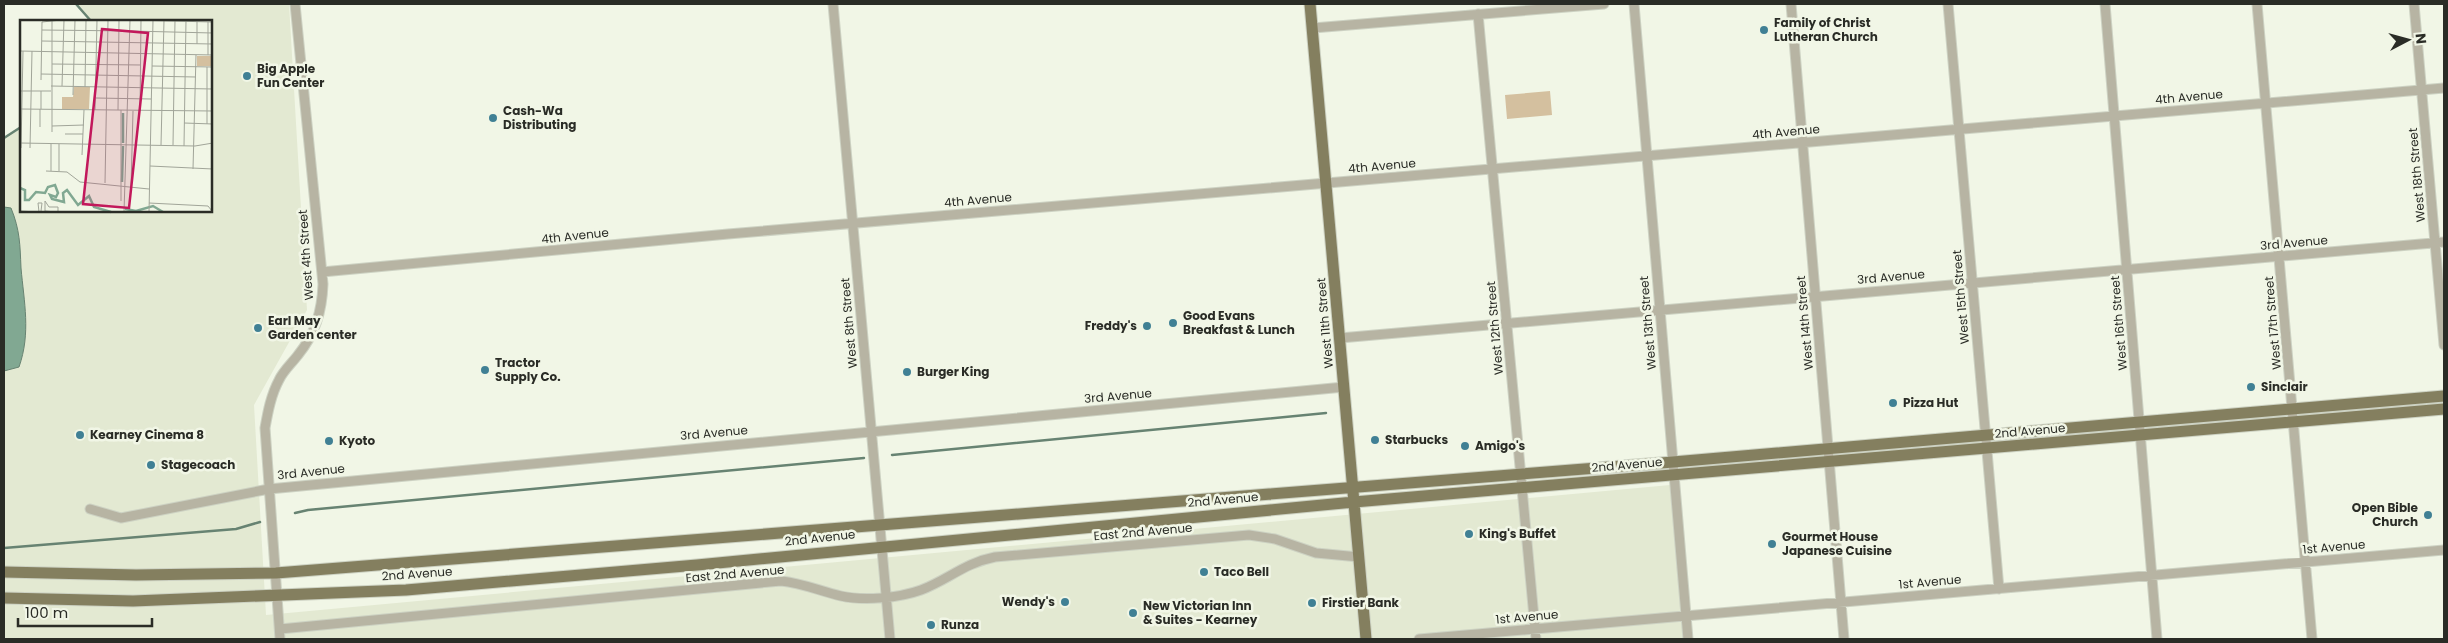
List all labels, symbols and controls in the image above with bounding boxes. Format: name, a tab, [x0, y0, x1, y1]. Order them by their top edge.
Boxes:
place label: Family of Christ Lutheran Church	[1774, 14, 1878, 45]
north arrow	[2383, 15, 2433, 65]
inset map	[20, 20, 212, 212]
marker: Family of Christ Lutheran Church	[1758, 24, 1770, 36]
text: N	[2410, 32, 2431, 45]
place label: Big Apple Fun Center	[257, 60, 324, 91]
marker: Big Apple Fun Center	[241, 70, 253, 82]
street label: 4th Avenue	[2154, 85, 2224, 108]
place label: Cash-Wa Distributing	[503, 102, 576, 133]
marker: Cash-Wa Distributing	[487, 112, 499, 124]
street label: 4th Avenue	[1751, 120, 1821, 143]
street label: West 18th Street	[2404, 127, 2429, 223]
street label: 4th Avenue	[1347, 154, 1417, 177]
street label: 4th Avenue	[943, 188, 1013, 211]
street label: West 4th Street	[294, 209, 317, 301]
street label: 4th Avenue	[540, 224, 610, 248]
street label: 3rd Avenue	[2259, 231, 2329, 254]
street label: West 15th Street	[1948, 249, 1973, 345]
street label: 3rd Avenue	[1856, 265, 1926, 288]
street label: West 13th Street	[1635, 275, 1660, 371]
street label: West 14th Street	[1792, 275, 1817, 371]
street label: West 16th Street	[2106, 275, 2131, 371]
street label: West 17th Street	[2260, 276, 2285, 370]
street label: West 8th Street	[836, 277, 861, 369]
street label: West 11th Street	[1312, 277, 1337, 369]
street label: West 12th Street	[1482, 280, 1507, 376]
place label: Good Evans Breakfast & Lunch	[1183, 307, 1295, 338]
place label: Earl May Garden center	[268, 312, 357, 343]
place label: Freddy's	[1085, 317, 1137, 334]
marker: Good Evans Breakfast & Lunch	[1167, 317, 1179, 329]
marker: Freddy's	[1141, 320, 1153, 332]
marker: Earl May Garden center	[252, 322, 264, 334]
place label: Tractor Supply Co.	[495, 354, 561, 385]
place label: Burger King	[917, 363, 990, 380]
marker: Tractor Supply Co.	[479, 364, 491, 376]
marker: Burger King	[901, 366, 913, 378]
place label: Sinclair	[2261, 378, 2308, 395]
marker: Sinclair	[2245, 381, 2257, 393]
street label: 3rd Avenue	[1083, 384, 1153, 407]
place label: Pizza Hut	[1903, 394, 1958, 411]
marker: Pizza Hut	[1887, 397, 1899, 409]
street label: 2nd Avenue	[1994, 419, 2066, 442]
street label: 3rd Avenue	[679, 421, 749, 444]
place label: Kearney Cinema 8	[90, 426, 204, 443]
marker: Kearney Cinema 8	[74, 429, 86, 441]
place label: Starbucks	[1385, 431, 1448, 448]
place label: Kyoto	[339, 432, 375, 449]
marker: Starbucks	[1369, 434, 1381, 446]
marker: Kyoto	[323, 435, 335, 447]
place label: Amigo's	[1475, 437, 1526, 454]
marker: Amigo's	[1459, 440, 1471, 452]
street label: 2nd Avenue	[1591, 453, 1663, 476]
place label: Stagecoach	[161, 456, 235, 473]
marker: Stagecoach	[145, 459, 157, 471]
street label: 3rd Avenue	[276, 459, 346, 484]
street label: 2nd Avenue	[1187, 488, 1259, 511]
place label: Open Bible Church	[2352, 499, 2419, 530]
marker: Open Bible Church	[2422, 509, 2434, 521]
street label: East 2nd Avenue	[1093, 519, 1193, 544]
street label: 2nd Avenue	[784, 525, 856, 550]
place label: King's Buffet	[1479, 525, 1556, 542]
marker: King's Buffet	[1463, 528, 1475, 540]
place label: Gourmet House Japanese Cuisine	[1782, 528, 1893, 559]
street label: 1st Avenue	[2302, 535, 2366, 558]
marker: Gourmet House Japanese Cuisine	[1766, 538, 1778, 550]
street label: East 2nd Avenue	[685, 561, 785, 586]
street label: 2nd Avenue	[381, 563, 453, 584]
place label: Taco Bell	[1214, 563, 1269, 580]
marker: Taco Bell	[1198, 566, 1210, 578]
street label: 1st Avenue	[1898, 570, 1962, 593]
place label: Wendy's	[1002, 593, 1055, 610]
place label: Firstier Bank	[1322, 594, 1400, 611]
scale bar	[18, 596, 151, 628]
marker: Wendy's	[1059, 596, 1071, 608]
place label: New Victorian Inn & Suites - Kearney	[1143, 597, 1258, 628]
marker: Firstier Bank	[1306, 597, 1318, 609]
text: 100 m	[25, 602, 68, 623]
street label: 1st Avenue	[1495, 605, 1559, 628]
marker: New Victorian Inn & Suites - Kearney	[1127, 607, 1139, 619]
place label: Runza	[941, 616, 979, 633]
marker: Runza	[925, 619, 937, 631]

